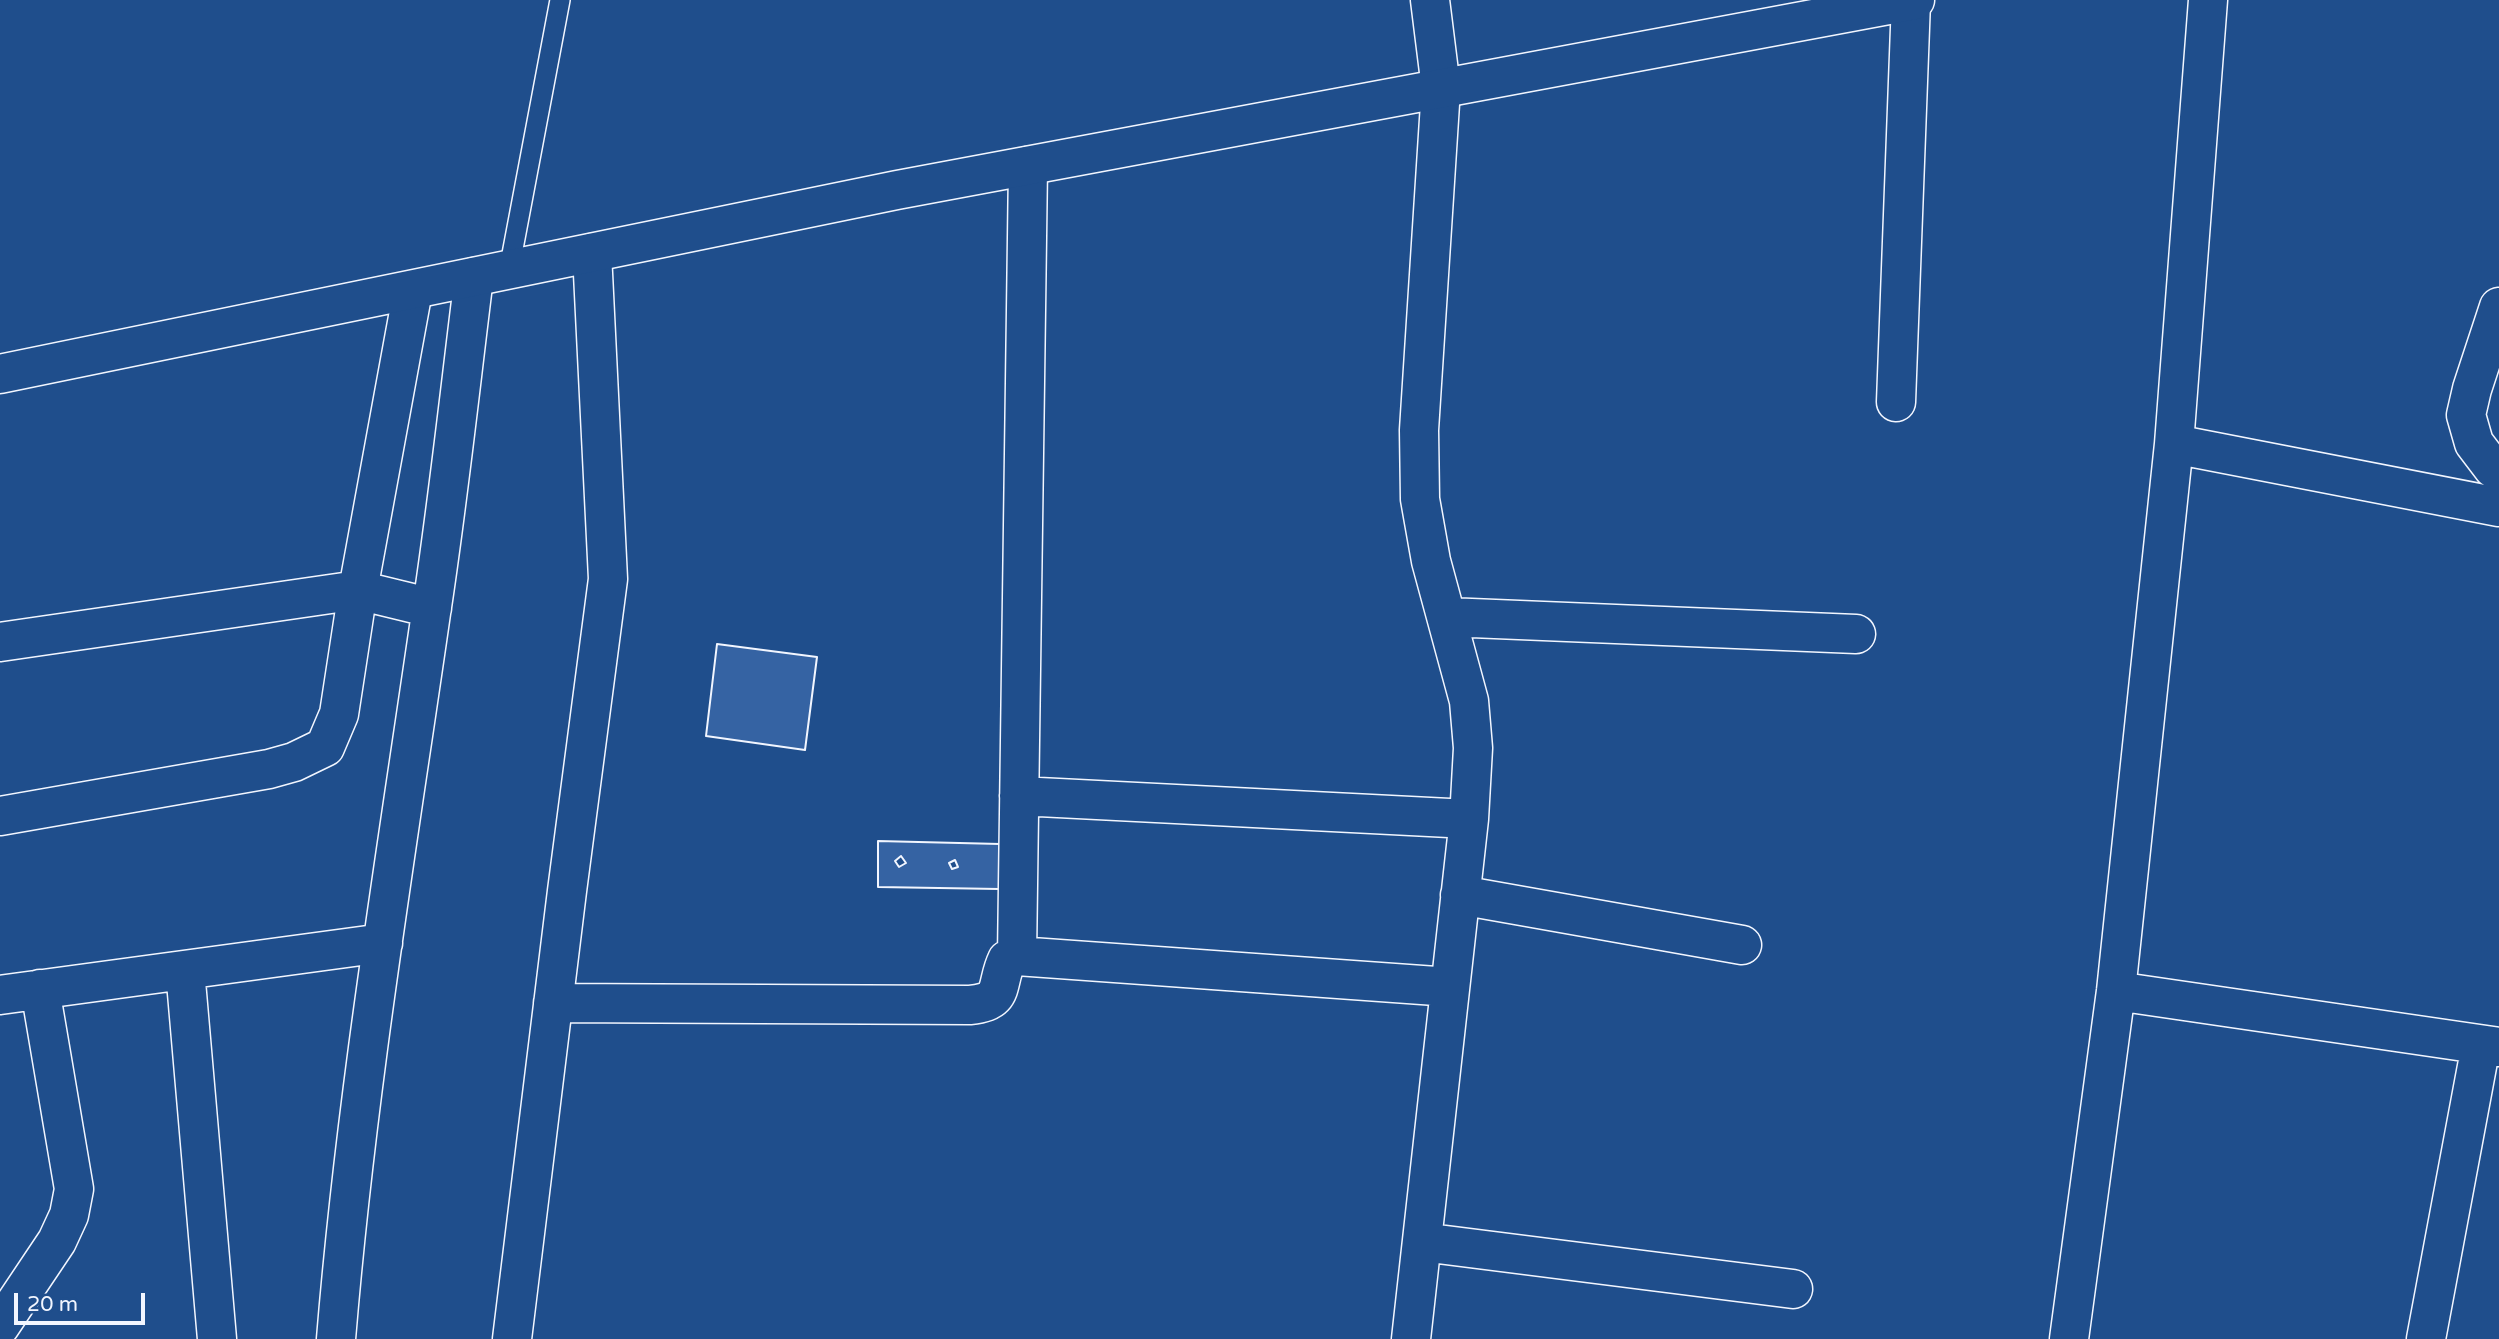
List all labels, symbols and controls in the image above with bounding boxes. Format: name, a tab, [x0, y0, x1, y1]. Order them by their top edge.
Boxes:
scale bar	[18, 1280, 149, 1324]
text: 20 m	[27, 1292, 78, 1317]

